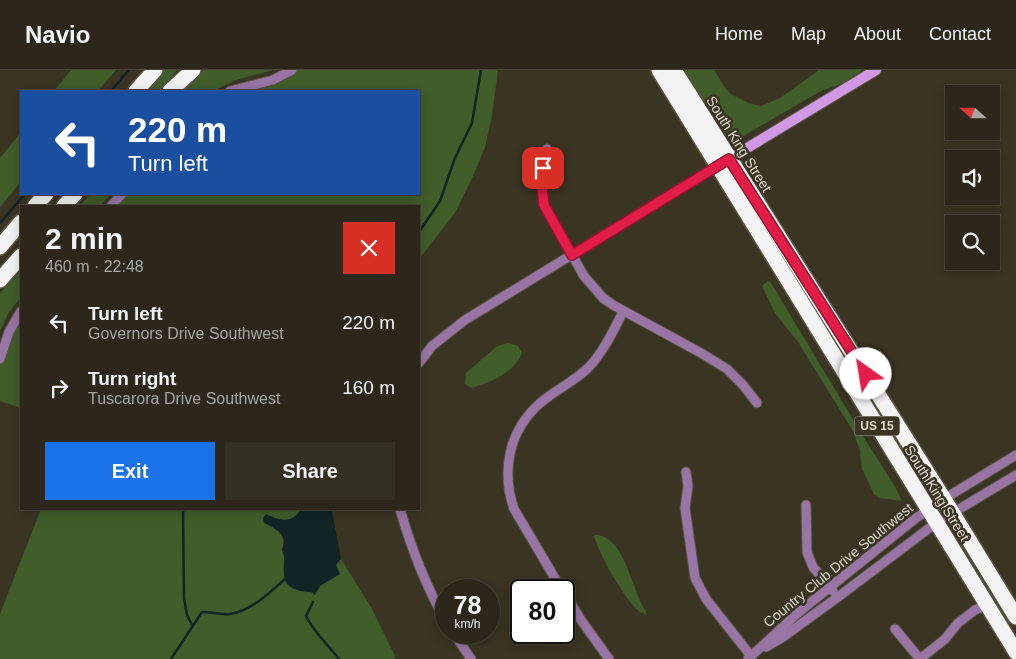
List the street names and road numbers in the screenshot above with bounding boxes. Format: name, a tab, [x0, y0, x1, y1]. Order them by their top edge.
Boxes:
street label: South King Street	[703, 93, 775, 195]
road number: US 15	[854, 416, 900, 436]
street label: South King Street	[901, 442, 973, 544]
street label: Country Club Drive Southwest	[760, 500, 916, 630]

